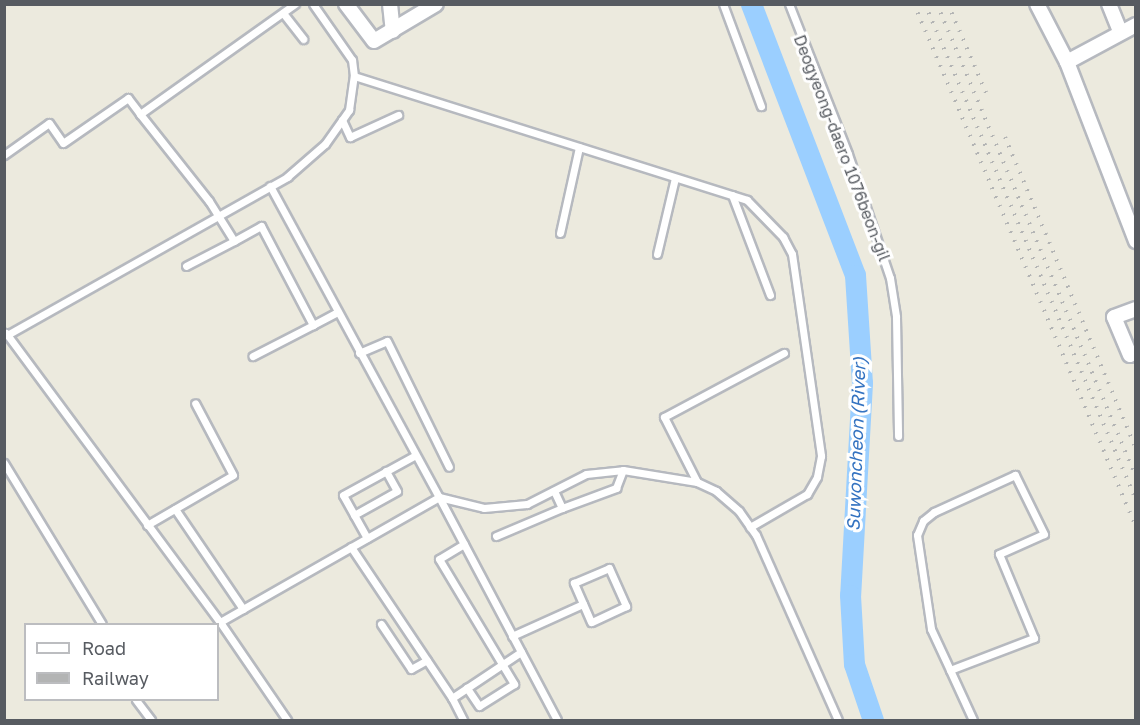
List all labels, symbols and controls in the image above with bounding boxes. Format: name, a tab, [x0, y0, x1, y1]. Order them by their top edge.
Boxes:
street label: Deogyeong-daero 1076beon-gil	[790, 32, 894, 264]
water label: Suwoncheon (River)	[842, 357, 870, 531]
legend	[24, 623, 219, 701]
text: Road	[82, 637, 126, 659]
text: Railway	[82, 667, 149, 689]

